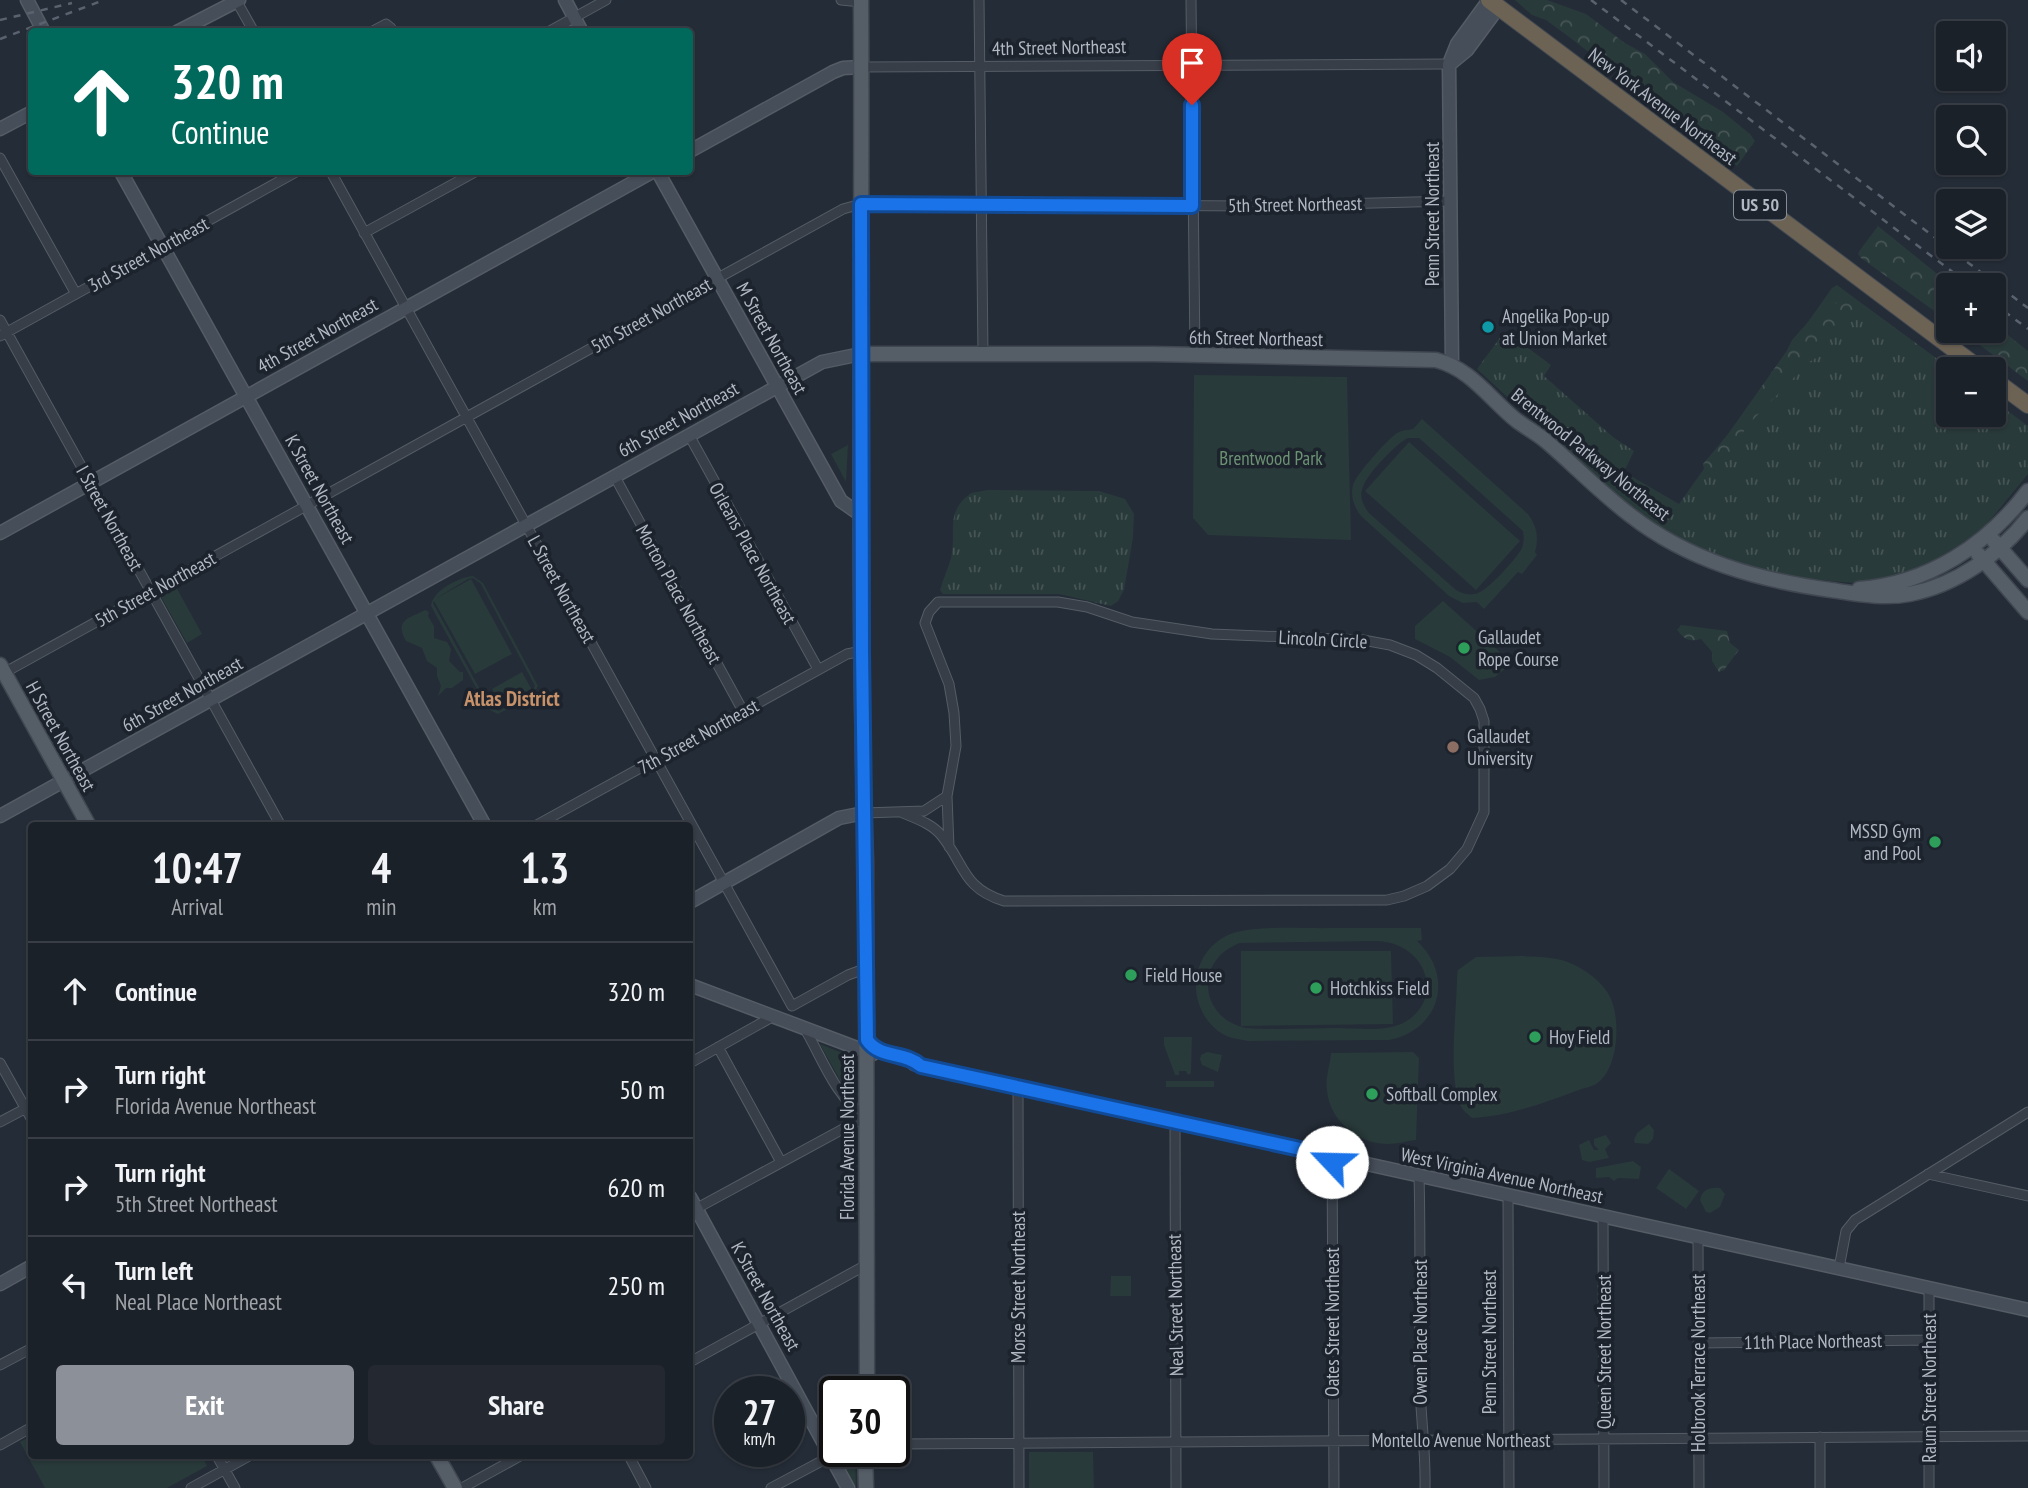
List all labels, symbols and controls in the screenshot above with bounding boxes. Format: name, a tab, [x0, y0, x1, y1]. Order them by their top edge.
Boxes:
map controls	[1936, 21, 2006, 427]
button: sound	[1936, 21, 2006, 91]
pin	[1162, 33, 1222, 105]
street label: 4th Street Northeast	[992, 34, 1127, 60]
street label: New York Avenue Northeast	[1584, 42, 1743, 170]
icon: arrive	[1173, 44, 1211, 82]
text: 320 m	[171, 49, 284, 113]
icon: ahead	[56, 56, 147, 147]
button: search	[1936, 105, 2006, 175]
text: Continue	[171, 111, 270, 153]
street label: Penn Street Northeast	[1420, 141, 1444, 286]
button: layers	[1936, 189, 2006, 259]
road number: US 50	[1734, 190, 1786, 220]
street label: 5th Street Northeast	[1228, 191, 1363, 217]
street label: 3rd Street Northeast	[84, 211, 213, 297]
street label: 5th Street Northeast	[586, 272, 716, 358]
button: +	[1936, 273, 2006, 343]
street label: M Street Northeast	[731, 278, 813, 399]
street label: 4th Street Northeast	[252, 292, 382, 378]
place label: Angelika Pop-up at Union Market	[1502, 304, 1609, 350]
marker: Angelika Pop-up at Union Market	[1480, 319, 1496, 335]
street label: 6th Street Northeast	[1189, 325, 1324, 351]
button: −	[1936, 357, 2006, 427]
street label: 6th Street Northeast	[613, 376, 743, 462]
street label: Brentwood Parkway Northeast	[1507, 382, 1676, 526]
street label: K Street Northeast	[280, 430, 360, 548]
park label: Brentwood Park	[1219, 446, 1323, 470]
street label: I Street Northeast	[71, 461, 149, 575]
street label: Orleans Place Northeast	[704, 478, 802, 629]
street label: Morton Place Northeast	[631, 520, 728, 668]
street label: L Street Northeast	[523, 531, 602, 648]
street label: 5th Street Northeast	[90, 546, 220, 632]
street label: Lincoln Circle	[1278, 625, 1368, 653]
place label: Gallaudet Rope Course	[1478, 625, 1559, 671]
marker: Gallaudet Rope Course	[1456, 640, 1472, 656]
street label: 6th Street Northeast	[117, 651, 247, 737]
street label: H Street Northeast	[21, 677, 102, 796]
district label: Atlas District	[463, 685, 560, 712]
street label: 7th Street Northeast	[634, 693, 763, 779]
place label: Gallaudet University	[1467, 724, 1533, 770]
marker: Gallaudet University	[1445, 739, 1461, 755]
place label: MSSD Gym and Pool	[1850, 819, 1922, 865]
marker: MSSD Gym and Pool	[1927, 834, 1943, 850]
text: 10:47	[152, 840, 243, 895]
text: 4	[371, 840, 391, 895]
text: 1.3	[520, 840, 569, 895]
text: Arrival	[171, 892, 223, 921]
text: min	[366, 892, 396, 921]
text: km	[533, 892, 557, 921]
place label: Field House	[1145, 963, 1223, 987]
marker: Field House	[1123, 967, 1139, 983]
icon: ahead	[56, 972, 94, 1010]
text: Continue	[115, 975, 197, 1008]
text: 320 m	[607, 975, 665, 1008]
place label: Hotchkiss Field	[1330, 976, 1429, 1000]
marker: Hotchkiss Field	[1308, 980, 1324, 996]
place label: Hoy Field	[1549, 1025, 1610, 1049]
marker: Hoy Field	[1527, 1029, 1543, 1045]
street label: Florida Avenue Northeast	[835, 1053, 859, 1220]
text: Turn right	[115, 1058, 206, 1091]
icon: right	[56, 1070, 94, 1108]
text: 50 m	[619, 1073, 665, 1106]
place label: Softball Complex	[1386, 1082, 1498, 1106]
marker: Softball Complex	[1364, 1086, 1380, 1102]
text: Florida Avenue Northeast	[115, 1091, 316, 1120]
position arrow	[1295, 1125, 1369, 1199]
street label: West Virginia Avenue Northeast	[1399, 1142, 1606, 1208]
text: Turn right	[115, 1156, 206, 1189]
icon: right	[56, 1168, 94, 1206]
text: 620 m	[607, 1171, 665, 1204]
text: 5th Street Northeast	[115, 1189, 278, 1218]
street label: Morse Street Northeast	[1006, 1210, 1030, 1363]
street label: Neal Street Northeast	[1162, 1233, 1188, 1376]
street label: K Street Northeast	[726, 1237, 806, 1355]
street label: Oates Street Northeast	[1320, 1246, 1344, 1397]
text: Turn left	[115, 1254, 193, 1287]
street label: Owen Place Northeast	[1408, 1259, 1432, 1405]
icon: left	[56, 1266, 94, 1304]
text: 250 m	[607, 1269, 665, 1302]
street label: Penn Street Northeast	[1477, 1269, 1501, 1414]
street label: Holbrook Terrace Northeast	[1686, 1273, 1710, 1452]
street label: Queen Street Northeast	[1592, 1274, 1616, 1429]
text: Neal Place Northeast	[115, 1287, 282, 1316]
street label: Raum Street Northeast	[1917, 1312, 1941, 1463]
street label: 11th Place Northeast	[1744, 1328, 1883, 1354]
button: Exit	[56, 1365, 354, 1445]
button: Share	[368, 1365, 665, 1445]
speed limit sign: 30	[819, 1376, 910, 1467]
text: 27	[743, 1389, 776, 1435]
text: km/h	[744, 1427, 775, 1450]
street label: Montello Avenue Northeast	[1372, 1428, 1551, 1452]

